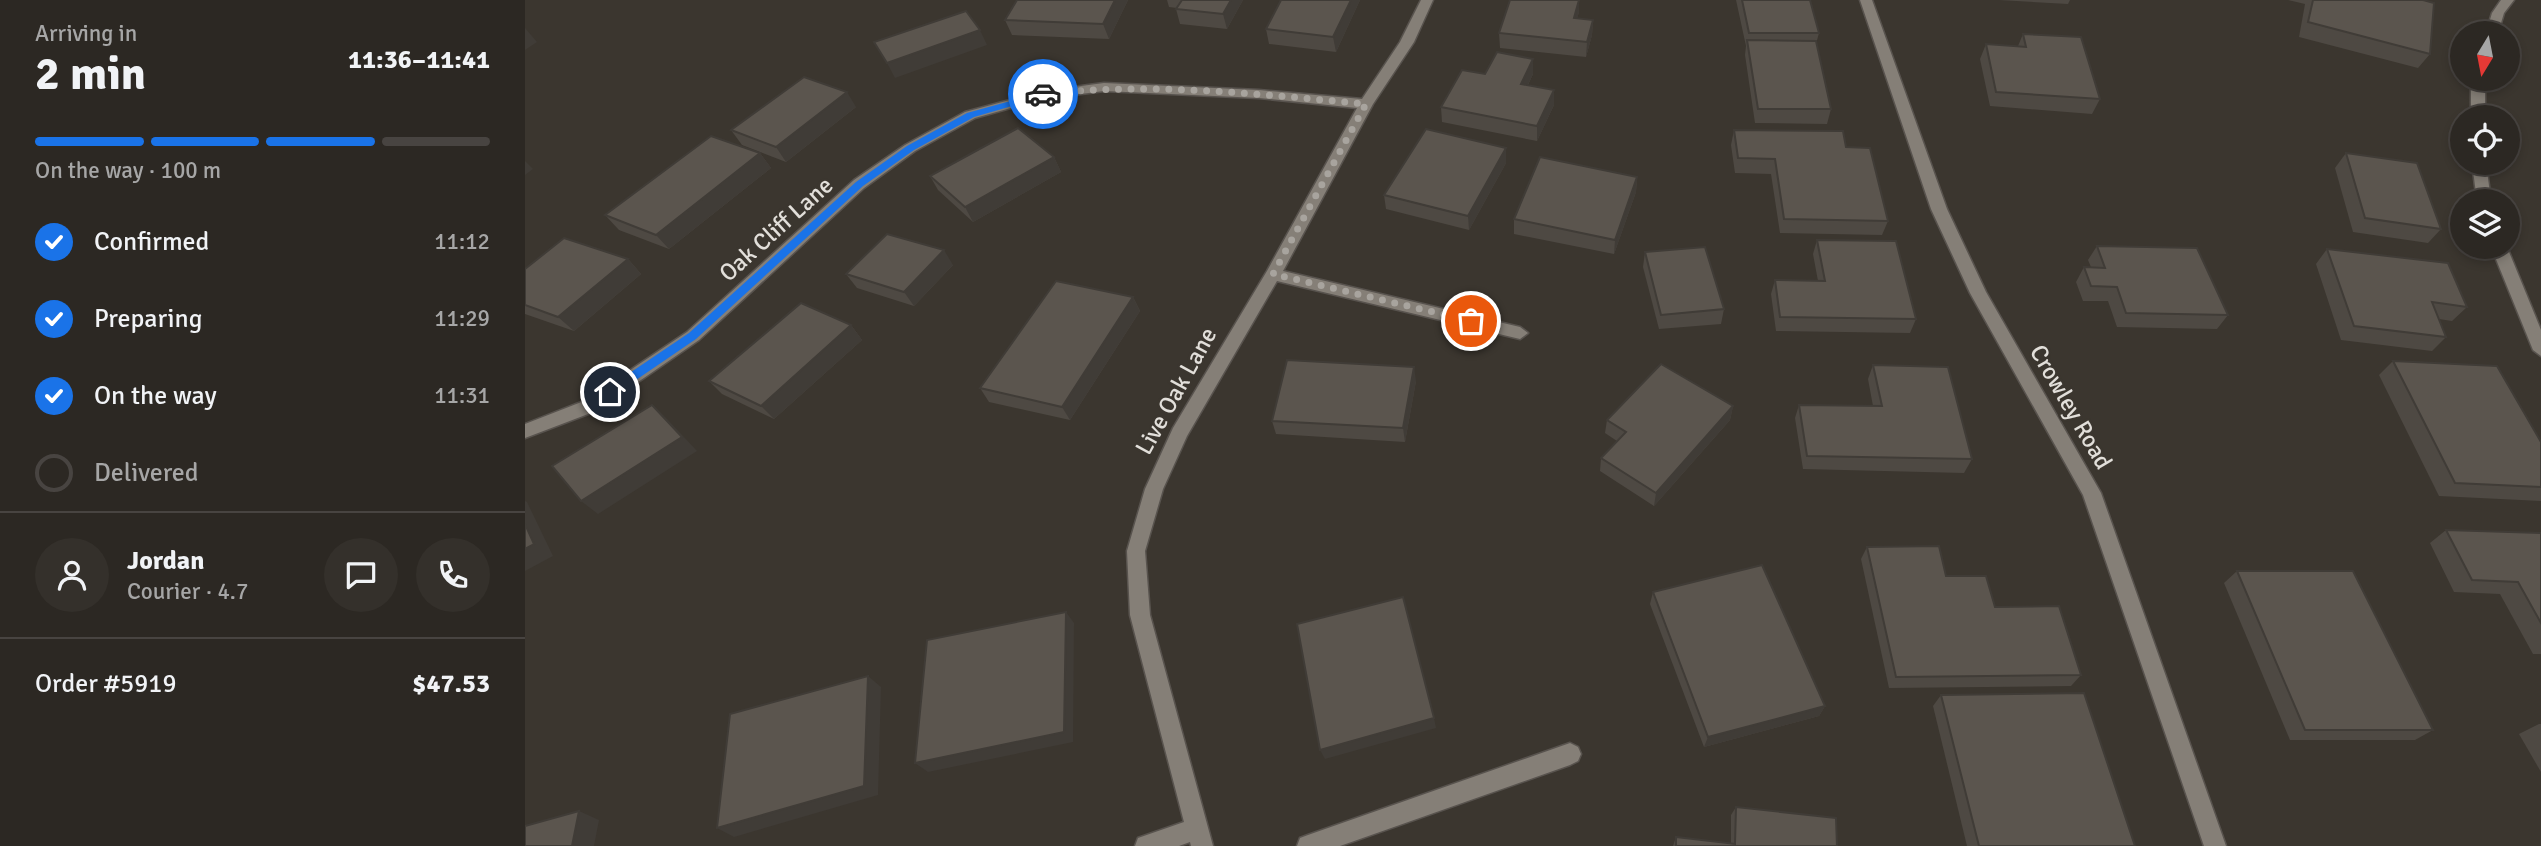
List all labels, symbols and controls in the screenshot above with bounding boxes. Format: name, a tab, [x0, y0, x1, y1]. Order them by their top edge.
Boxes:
text: Arriving in	[35, 19, 137, 48]
north arrow	[2450, 21, 2520, 91]
map controls	[2450, 21, 2520, 259]
text: 11:36–11:41	[348, 44, 490, 76]
text: 2 min	[35, 46, 146, 102]
courier	[1008, 59, 1078, 129]
icon: car	[1024, 75, 1062, 113]
button: locate	[2450, 105, 2520, 175]
text: On the way · 100 m	[35, 156, 221, 185]
street label: Oak Cliff Lane	[713, 170, 839, 288]
button: layers	[2450, 189, 2520, 259]
icon: check	[35, 223, 73, 261]
text: Confirmed	[94, 226, 209, 258]
text: 11:12	[434, 227, 490, 256]
pin	[1441, 291, 1501, 351]
icon: check	[35, 300, 73, 338]
icon: bag	[1452, 302, 1490, 340]
text: Preparing	[94, 303, 202, 335]
text: 11:29	[434, 304, 490, 333]
street label: Live Oak Lane	[1129, 322, 1223, 460]
street label: Crowley Road	[2023, 339, 2119, 475]
pin	[580, 362, 640, 422]
icon: home	[591, 373, 629, 411]
icon: check	[35, 377, 73, 415]
text: On the way	[94, 380, 217, 412]
text: 11:31	[434, 381, 490, 410]
text: Delivered	[94, 457, 199, 489]
button: person	[35, 538, 109, 612]
button: chat	[324, 538, 398, 612]
button: phone	[416, 538, 490, 612]
text: Jordan	[127, 545, 204, 577]
text: Courier · 4.7	[127, 577, 248, 606]
text: Order #5919	[35, 668, 176, 700]
text: $47.53	[412, 668, 490, 700]

